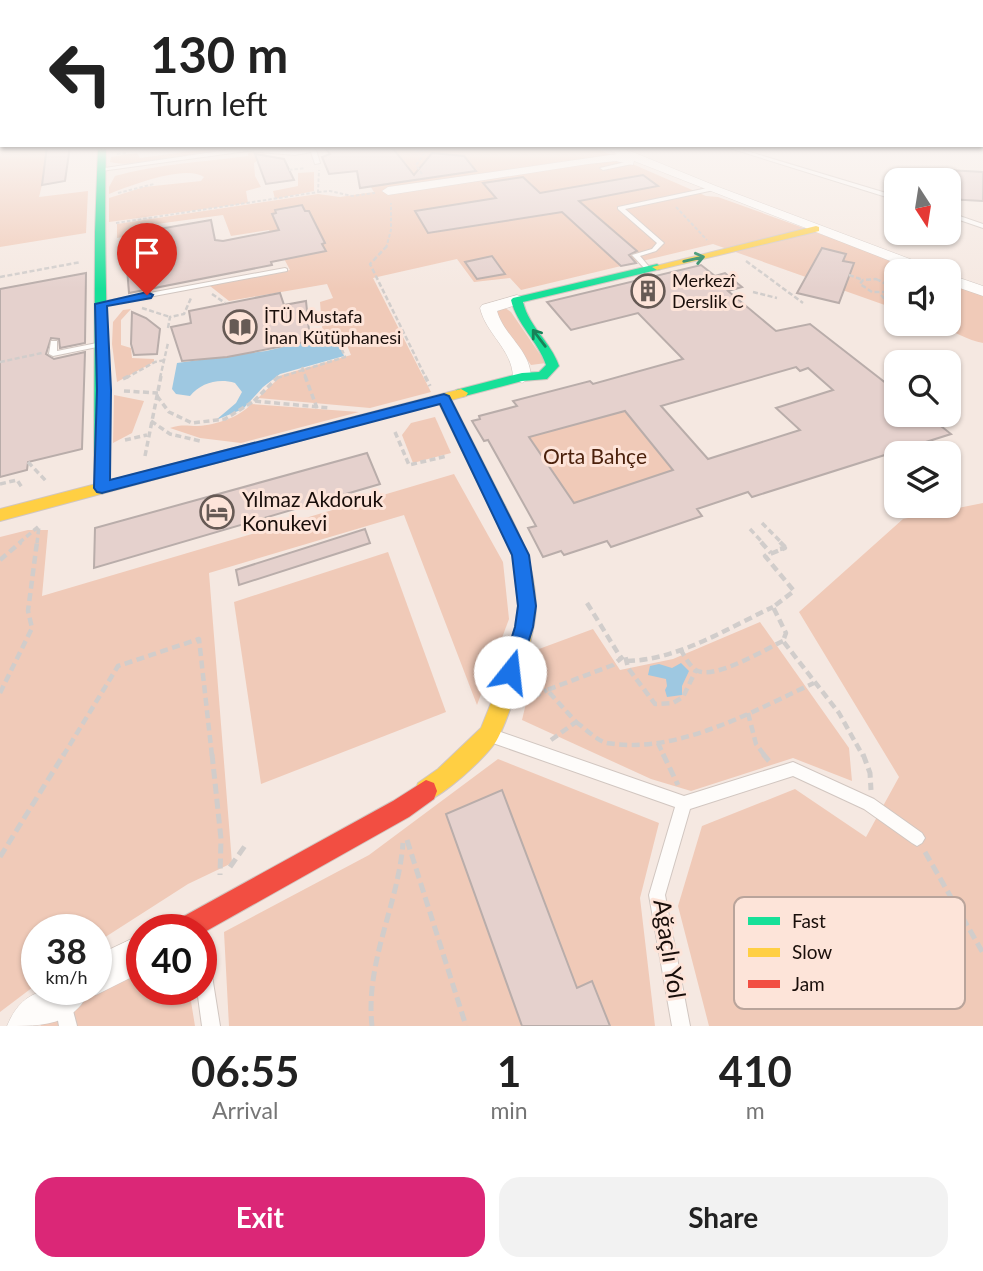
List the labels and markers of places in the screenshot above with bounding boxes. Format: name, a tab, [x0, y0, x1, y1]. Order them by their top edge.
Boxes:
pin	[117, 223, 177, 295]
place label: Merkezî Derslik C	[672, 269, 744, 312]
building icon: Merkezî Derslik C	[629, 272, 667, 310]
place label: İTÜ Mustafa İnan Kütüphanesi	[264, 305, 401, 348]
library icon: İTÜ Mustafa İnan Kütüphanesi	[221, 308, 259, 346]
place label: Yılmaz Akdoruk Konukevi	[242, 486, 384, 535]
hotel icon: Yılmaz Akdoruk Konukevi	[198, 493, 236, 531]

